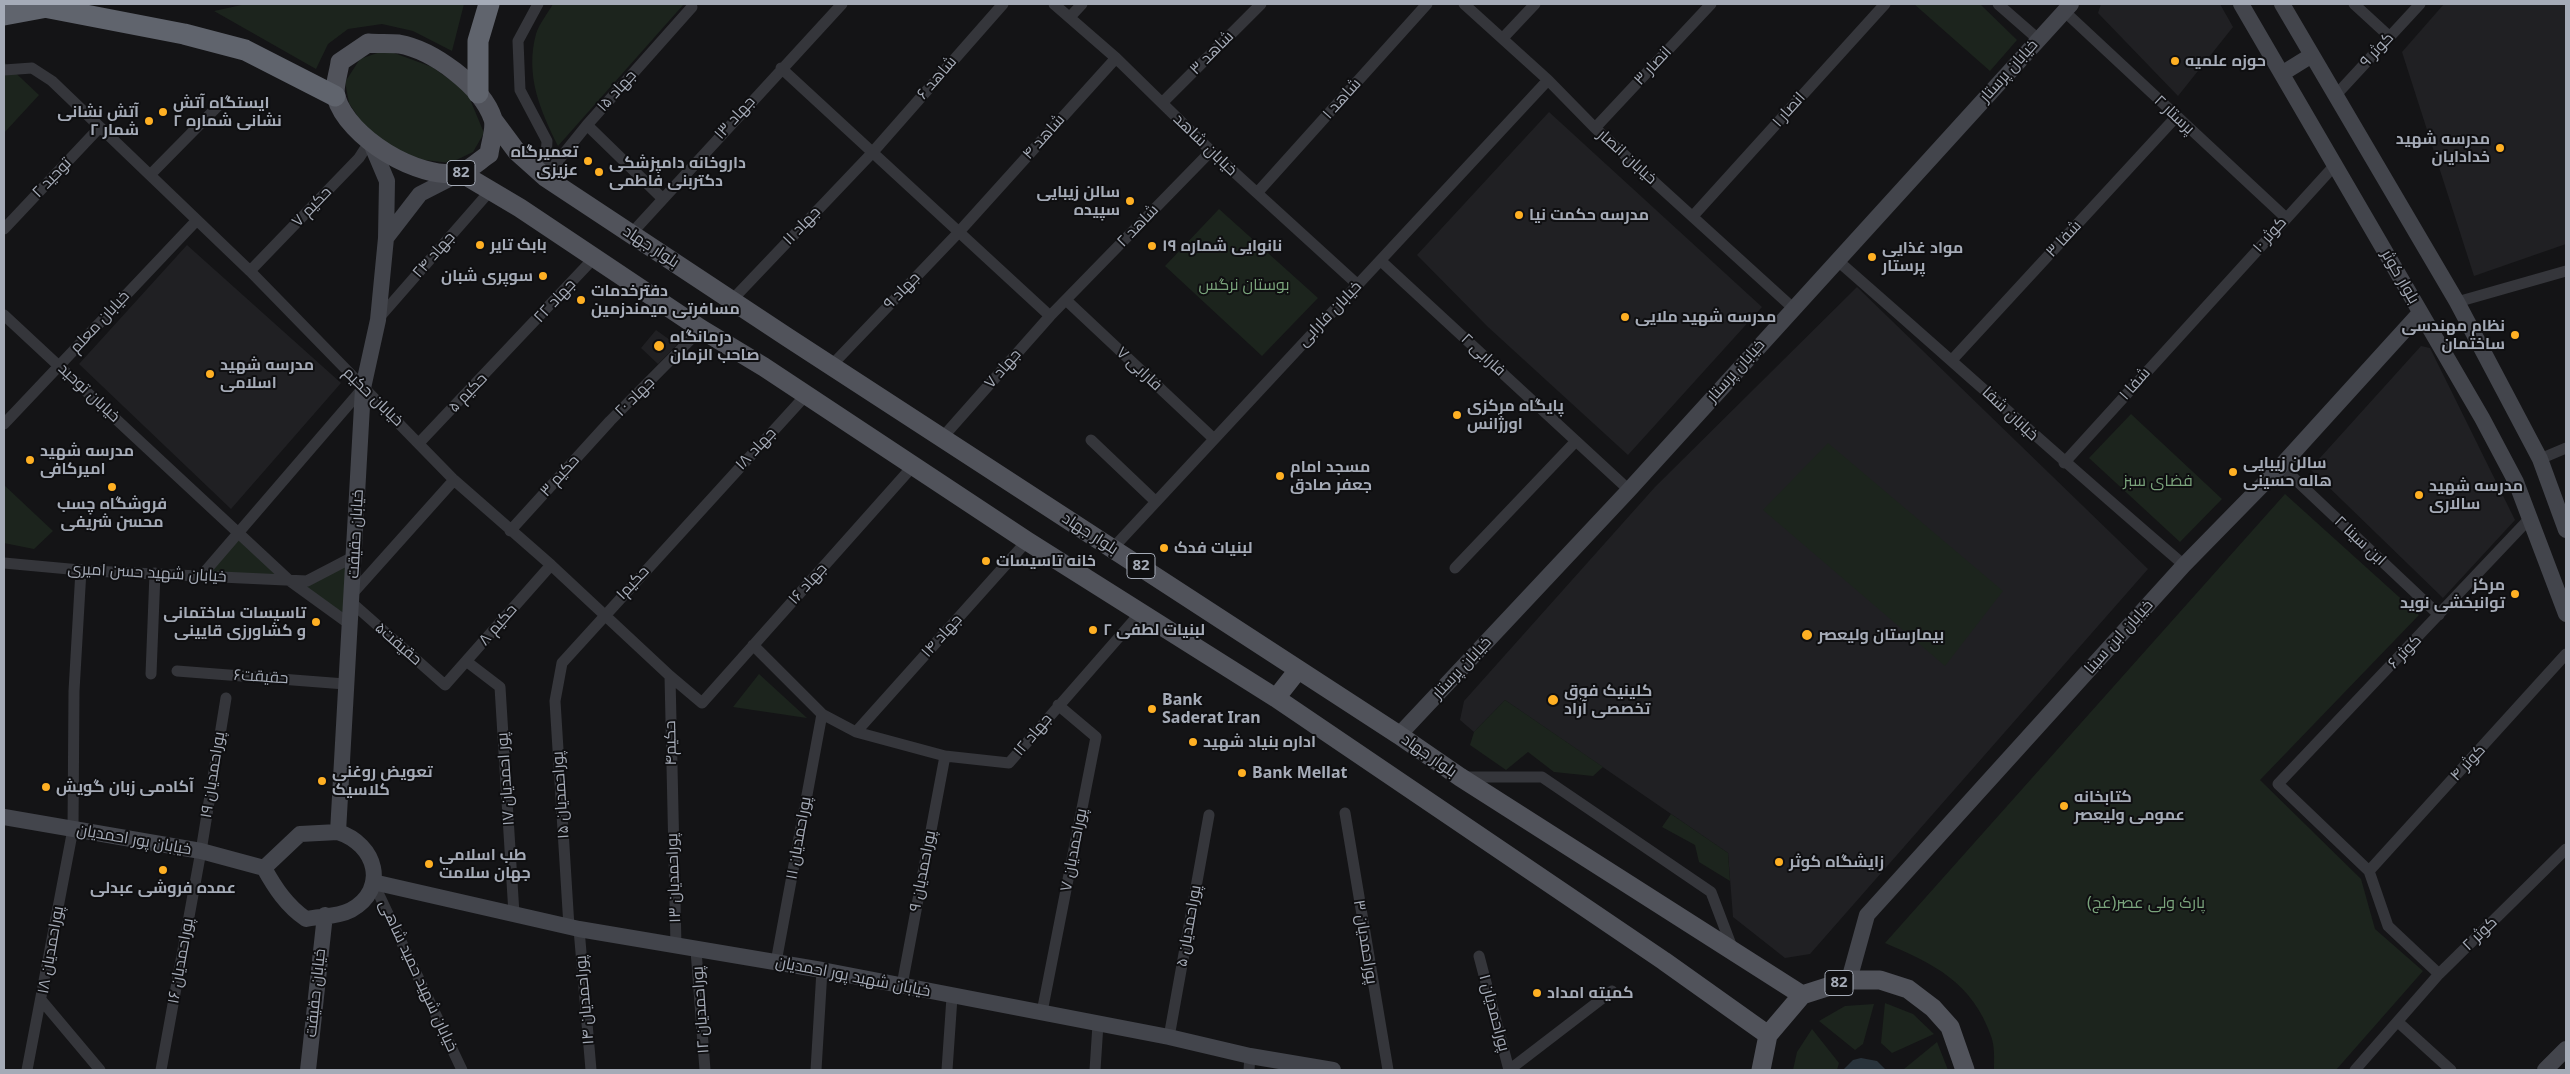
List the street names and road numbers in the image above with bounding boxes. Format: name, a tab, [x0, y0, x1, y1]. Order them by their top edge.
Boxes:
street label: شاهد ۳	[1186, 27, 1238, 79]
street label: کوثر ۹	[2356, 29, 2398, 71]
street label: خیابان پرستار	[1976, 36, 2042, 106]
street label: انصار ۳	[1630, 43, 1676, 89]
street label: شاهد ۶	[913, 52, 961, 104]
street label: جهاد ۱۵	[593, 66, 641, 116]
street label: شاهد ۱	[1319, 75, 1365, 123]
street label: انصار ۱	[1768, 89, 1810, 131]
street label: پرستار ۲	[2150, 91, 2198, 139]
street label: جهاد ۱۳	[711, 92, 759, 144]
street label: شاهد ۴	[1019, 110, 1069, 164]
street label: خیابان شاهد	[1169, 110, 1241, 180]
street label: خیابان انصار	[1593, 125, 1661, 189]
street label: توحید ۲	[28, 154, 76, 202]
road number: 82	[447, 160, 475, 186]
street label: حکیم ۷	[288, 183, 336, 231]
street label: شاهد ۲	[1113, 201, 1163, 251]
street label: جهاد ۱۱	[779, 203, 825, 249]
street label: کوثر ۱۰	[2249, 213, 2291, 257]
street label: شفا ۳	[2042, 217, 2086, 261]
street label: بلوار جهاد	[619, 222, 683, 272]
street label: جهاد ۲۴	[409, 228, 459, 282]
street label: بلوار کوثر	[2377, 246, 2423, 308]
street label: جهاد ۹	[880, 268, 924, 314]
street label: جهاد ۲۲	[530, 275, 580, 327]
street label: خیابان فارابی	[1294, 277, 1366, 351]
street label: خیابان معلم	[66, 287, 134, 357]
street label: فارابی ۲	[1457, 330, 1509, 380]
street label: خیابان پرستار	[1703, 336, 1769, 406]
street label: فارابی ۷	[1112, 343, 1166, 395]
street label: جهاد ۷	[981, 345, 1025, 393]
street label: خیابان توحید	[54, 359, 124, 427]
street label: خیابان حکیم	[339, 363, 407, 431]
street label: شفا ۱	[2115, 364, 2155, 404]
street label: حکیم ۵	[445, 369, 491, 417]
street label: جهاد ۲۰	[611, 373, 659, 421]
street label: خیابان شفا	[1978, 383, 2042, 445]
street label: جهاد ۱۸	[732, 424, 780, 474]
street label: حکیم ۳	[536, 451, 584, 501]
street label: خیابان حقیقت	[344, 489, 368, 579]
street label: بلوار جهاد	[1058, 509, 1122, 559]
street label: ابن سینا ۲	[2330, 512, 2390, 570]
road number: 82	[1127, 554, 1155, 578]
street label: خیابان شهید حسن امیری	[67, 559, 227, 587]
street label: جهاد ۱۶	[785, 560, 831, 608]
street label: حکیم۱	[612, 562, 654, 604]
street label: خیابان ابن سینا	[2081, 596, 2157, 678]
street label: حکیم ۸	[475, 600, 521, 650]
street label: جهاد ۱۴	[918, 610, 966, 662]
street label: حقیقت۵	[371, 618, 425, 670]
street label: کوثر ۶	[2384, 631, 2426, 673]
street label: خیابان پرستار	[1428, 633, 1496, 703]
street label: حقیقت۶	[233, 666, 289, 688]
street label: جهاد ۱۲	[1010, 710, 1056, 760]
street label: حکیم۴	[661, 720, 681, 766]
street label: پوراحمدیان ۱۹	[197, 730, 229, 820]
street label: بلوار جهاد	[1398, 730, 1460, 782]
street label: پور احمدیان ۱۷	[493, 732, 519, 826]
street label: کوثر ۴	[2446, 741, 2490, 785]
street label: پوراحمدیان ۱۵	[548, 751, 574, 839]
street label: پوراحمدیان ۱۱	[782, 795, 816, 881]
street label: پوراحمدیان ۷	[1057, 807, 1091, 893]
street label: خیابان پور احمدیان	[75, 820, 193, 860]
street label: پوراحمدیان ۹	[906, 829, 940, 913]
street label: پوراحمدیان ۱۳	[663, 833, 685, 923]
street label: پوراحمدیان ۵	[1172, 884, 1206, 968]
street label: خیابان شهید حمید شاهی	[374, 897, 462, 1055]
street label: پوراحمدیان ۳	[1349, 899, 1381, 985]
street label: پوراحمدیان ۱۸	[34, 905, 68, 995]
street label: کوثر ۲	[2459, 913, 2501, 955]
street label: پوراحمدیان ۱۶	[164, 917, 198, 1005]
street label: خیابان حقیقت	[302, 948, 330, 1038]
street label: خیابان شهید پور احمدیان	[774, 953, 932, 1001]
street label: پوراحمدیان ۱۴	[572, 955, 598, 1045]
street label: پوراحمدیان ۱۲	[688, 966, 714, 1054]
road number: 82	[1825, 970, 1853, 996]
street label: پوراحمدیان ۱	[1475, 972, 1513, 1054]

